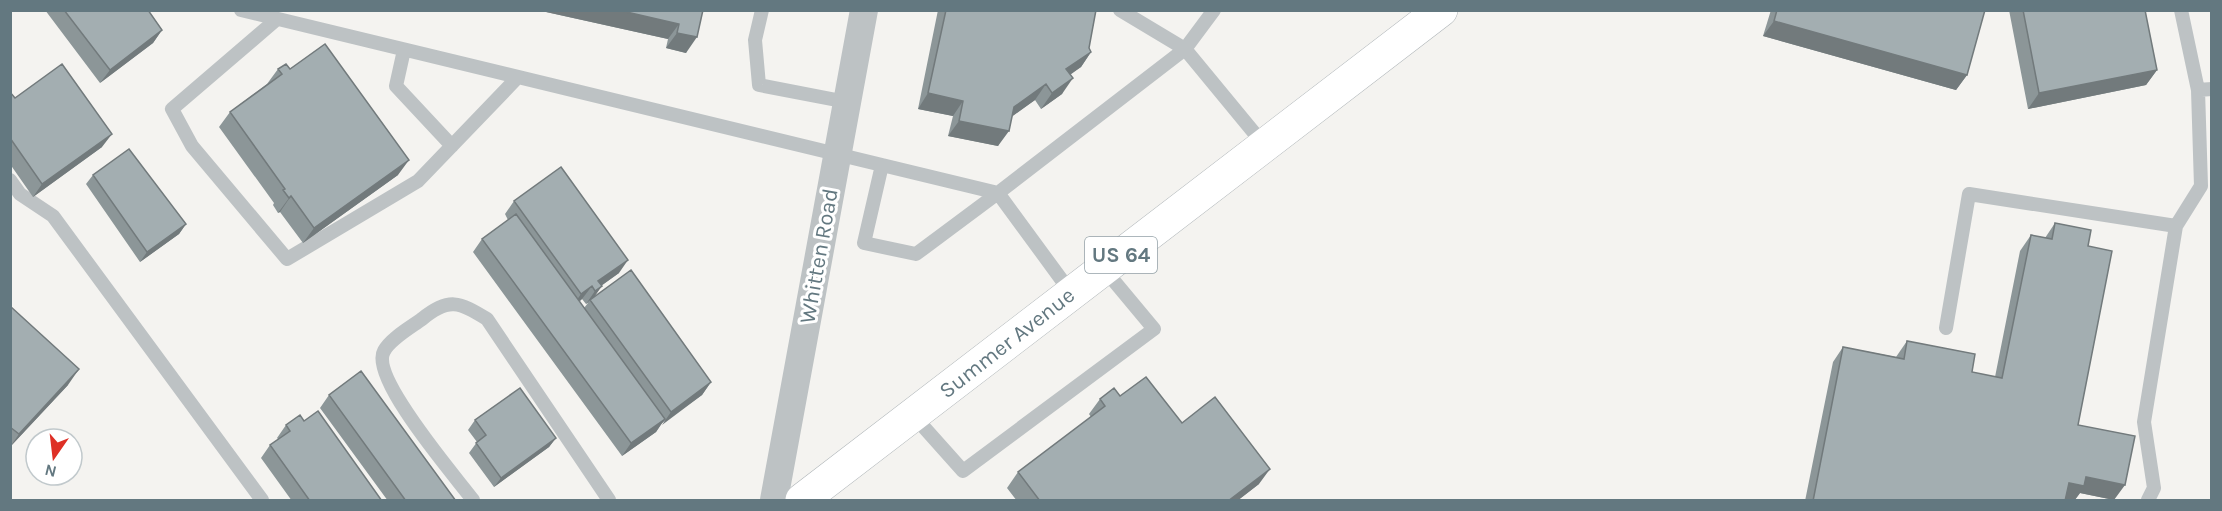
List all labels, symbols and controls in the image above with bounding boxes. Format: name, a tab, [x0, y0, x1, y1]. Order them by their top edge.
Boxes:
street label: Whitten Road	[794, 187, 844, 325]
road number: US 64	[1085, 237, 1157, 273]
street label: Summer Avenue	[934, 282, 1080, 404]
north arrow	[24, 427, 84, 487]
text: N	[43, 460, 58, 482]

